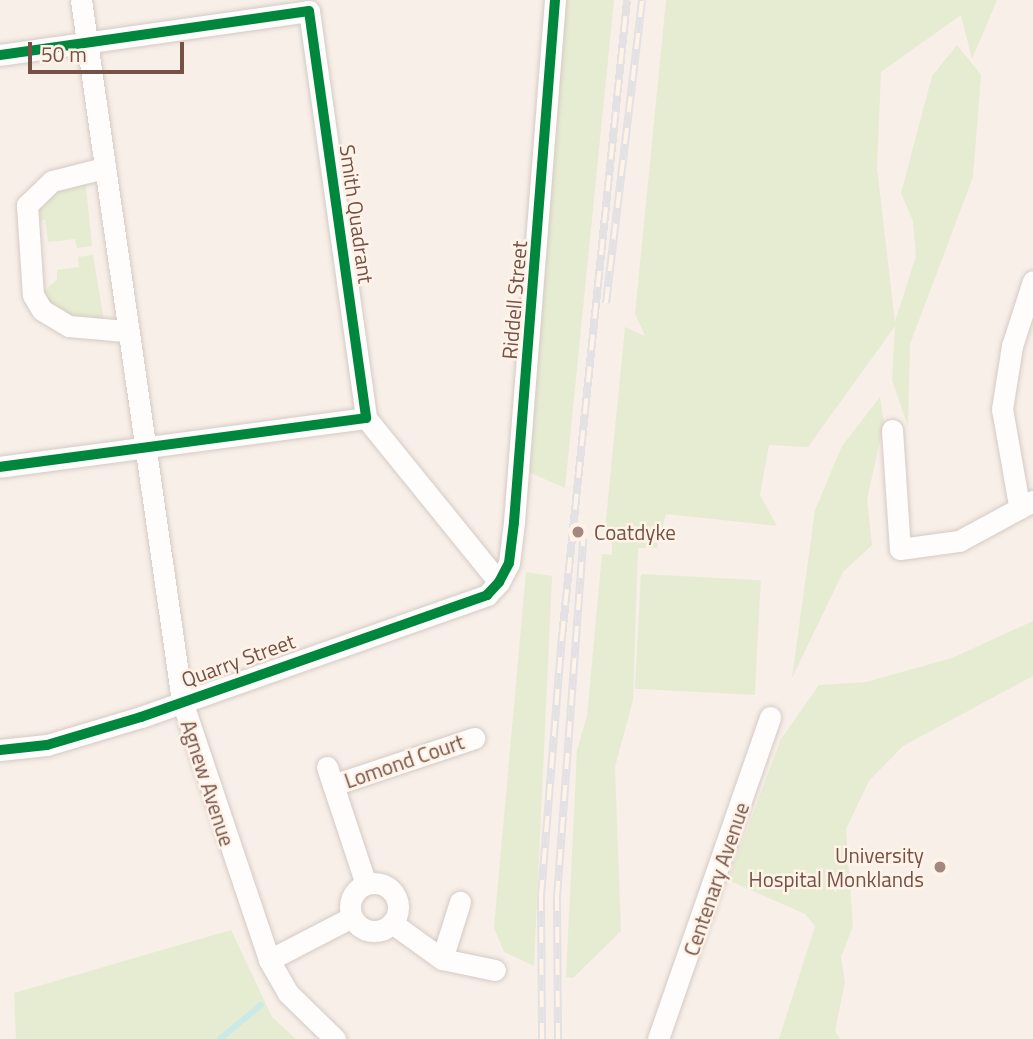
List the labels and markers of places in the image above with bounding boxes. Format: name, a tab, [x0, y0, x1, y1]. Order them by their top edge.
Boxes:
place label: Coatdyke	[594, 519, 676, 545]
marker: Coatdyke	[568, 522, 588, 542]
place label: University Hospital Monklands	[749, 842, 924, 892]
marker: University Hospital Monklands	[930, 857, 950, 877]

